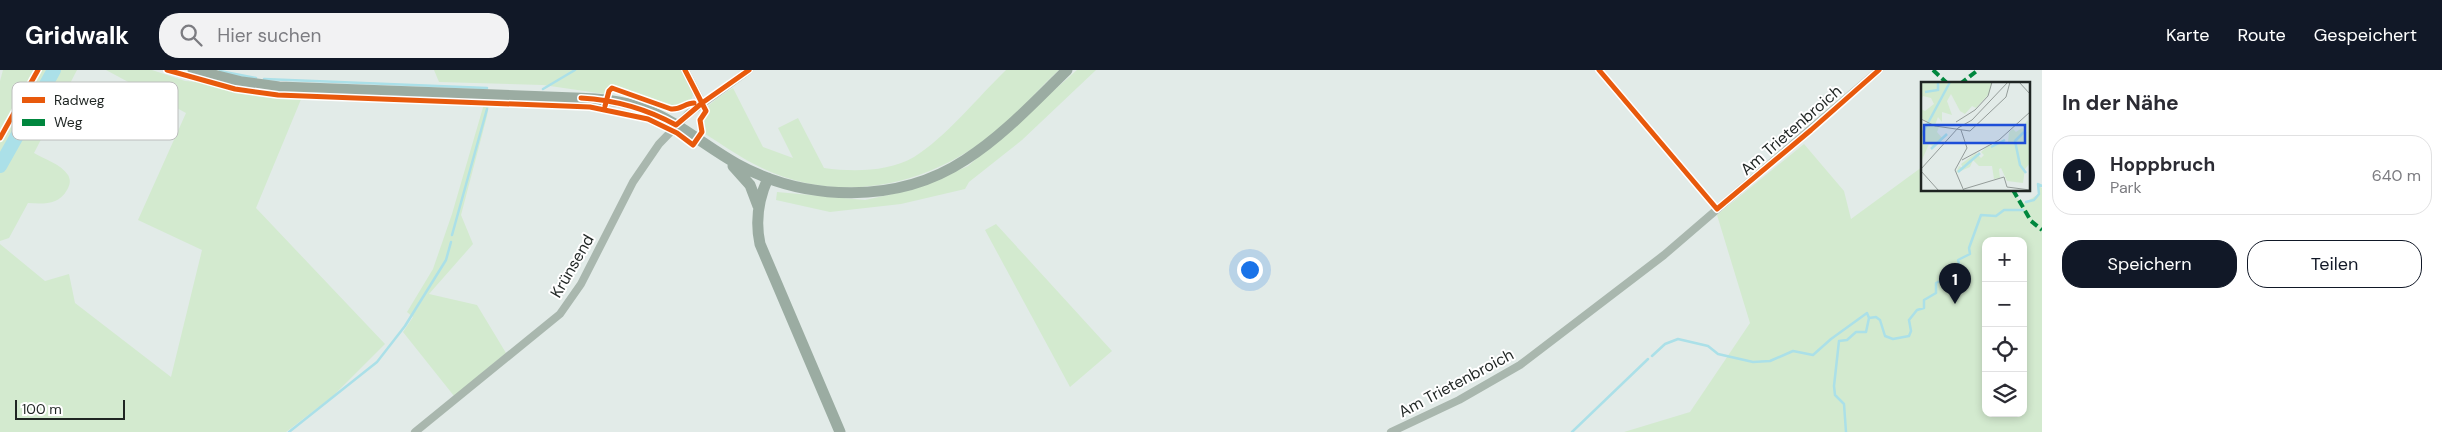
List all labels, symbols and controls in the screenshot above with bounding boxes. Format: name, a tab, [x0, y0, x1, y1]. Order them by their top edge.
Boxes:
search box	[159, 13, 509, 58]
text: Gridwalk	[25, 20, 129, 51]
icon: search	[177, 21, 205, 49]
text: Hier suchen	[217, 23, 321, 48]
text: Karte	[2166, 23, 2210, 47]
text: Route	[2238, 23, 2286, 47]
text: Gespeichert	[2314, 23, 2417, 47]
street label: Am Trietenbroich	[1736, 80, 1846, 180]
legend	[12, 82, 178, 140]
inset map	[1921, 82, 2030, 191]
text: In der Nähe	[2062, 89, 2179, 117]
text: Radweg	[54, 91, 105, 109]
text: Weg	[54, 113, 83, 131]
text: Hoppbruch	[2110, 152, 2215, 177]
text: 1	[2076, 165, 2082, 186]
text: 640 m	[2372, 165, 2421, 186]
text: Park	[2110, 177, 2142, 198]
street label: Krünsend	[545, 230, 599, 302]
map controls	[1982, 237, 2027, 417]
button: +	[1982, 237, 2027, 282]
button: Speichern	[2062, 240, 2237, 288]
button: Teilen	[2247, 240, 2422, 288]
your location	[1237, 257, 1263, 283]
pin: 1	[1939, 263, 1971, 304]
button: −	[1982, 282, 2027, 327]
button: locate	[1982, 327, 2027, 372]
street label: Am Trietenbroich	[1395, 344, 1517, 422]
button: layers	[1982, 372, 2027, 417]
scale bar	[15, 397, 125, 420]
text: 100 m	[22, 400, 62, 418]

